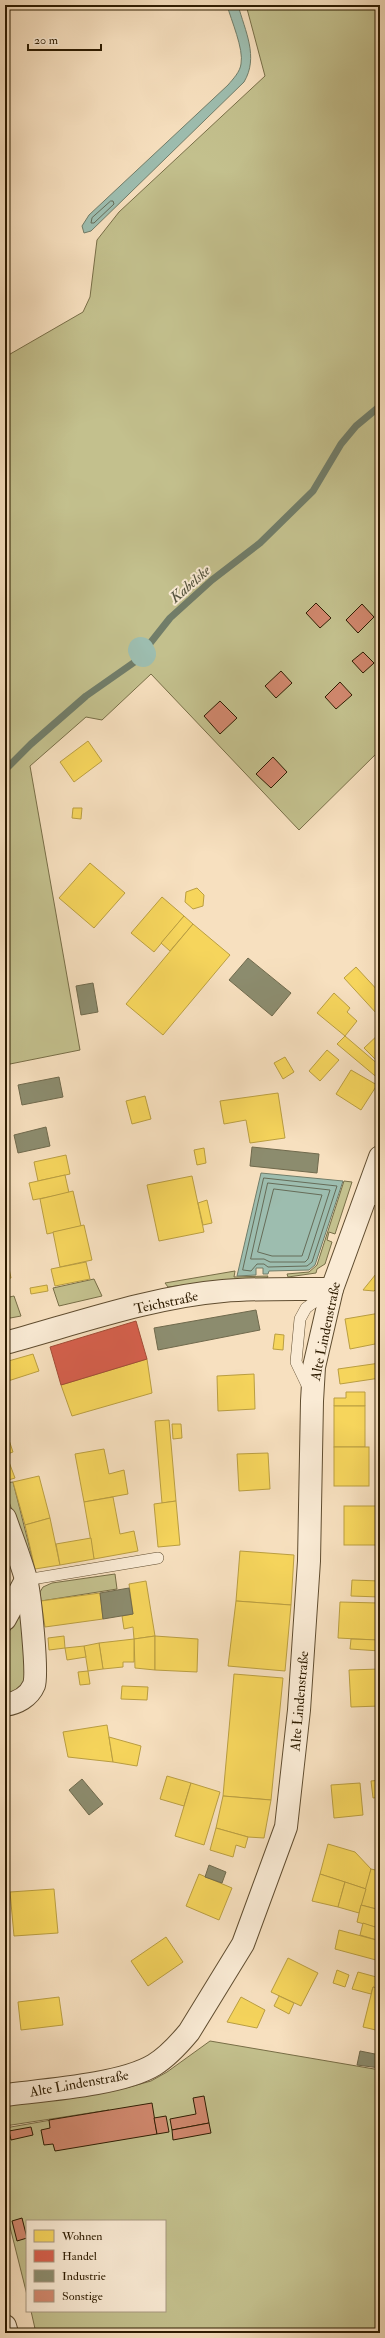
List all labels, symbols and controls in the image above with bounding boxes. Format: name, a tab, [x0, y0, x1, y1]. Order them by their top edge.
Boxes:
scale bar	[28, 26, 101, 52]
text: 20 m	[34, 33, 59, 48]
water label: Kabelske	[165, 561, 215, 608]
street label: Alte Lindenstraße	[307, 1280, 344, 1383]
street label: Teichstraße	[133, 1287, 200, 1318]
street label: Alte Lindenstraße	[287, 1650, 312, 1753]
street label: Alte Lindenstraße	[27, 2066, 130, 2101]
legend	[26, 2220, 166, 2312]
text: Wohnen	[61, 2229, 103, 2244]
text: Handel	[62, 2249, 97, 2264]
text: Industrie	[62, 2269, 106, 2284]
text: Sonstige	[62, 2289, 103, 2304]

